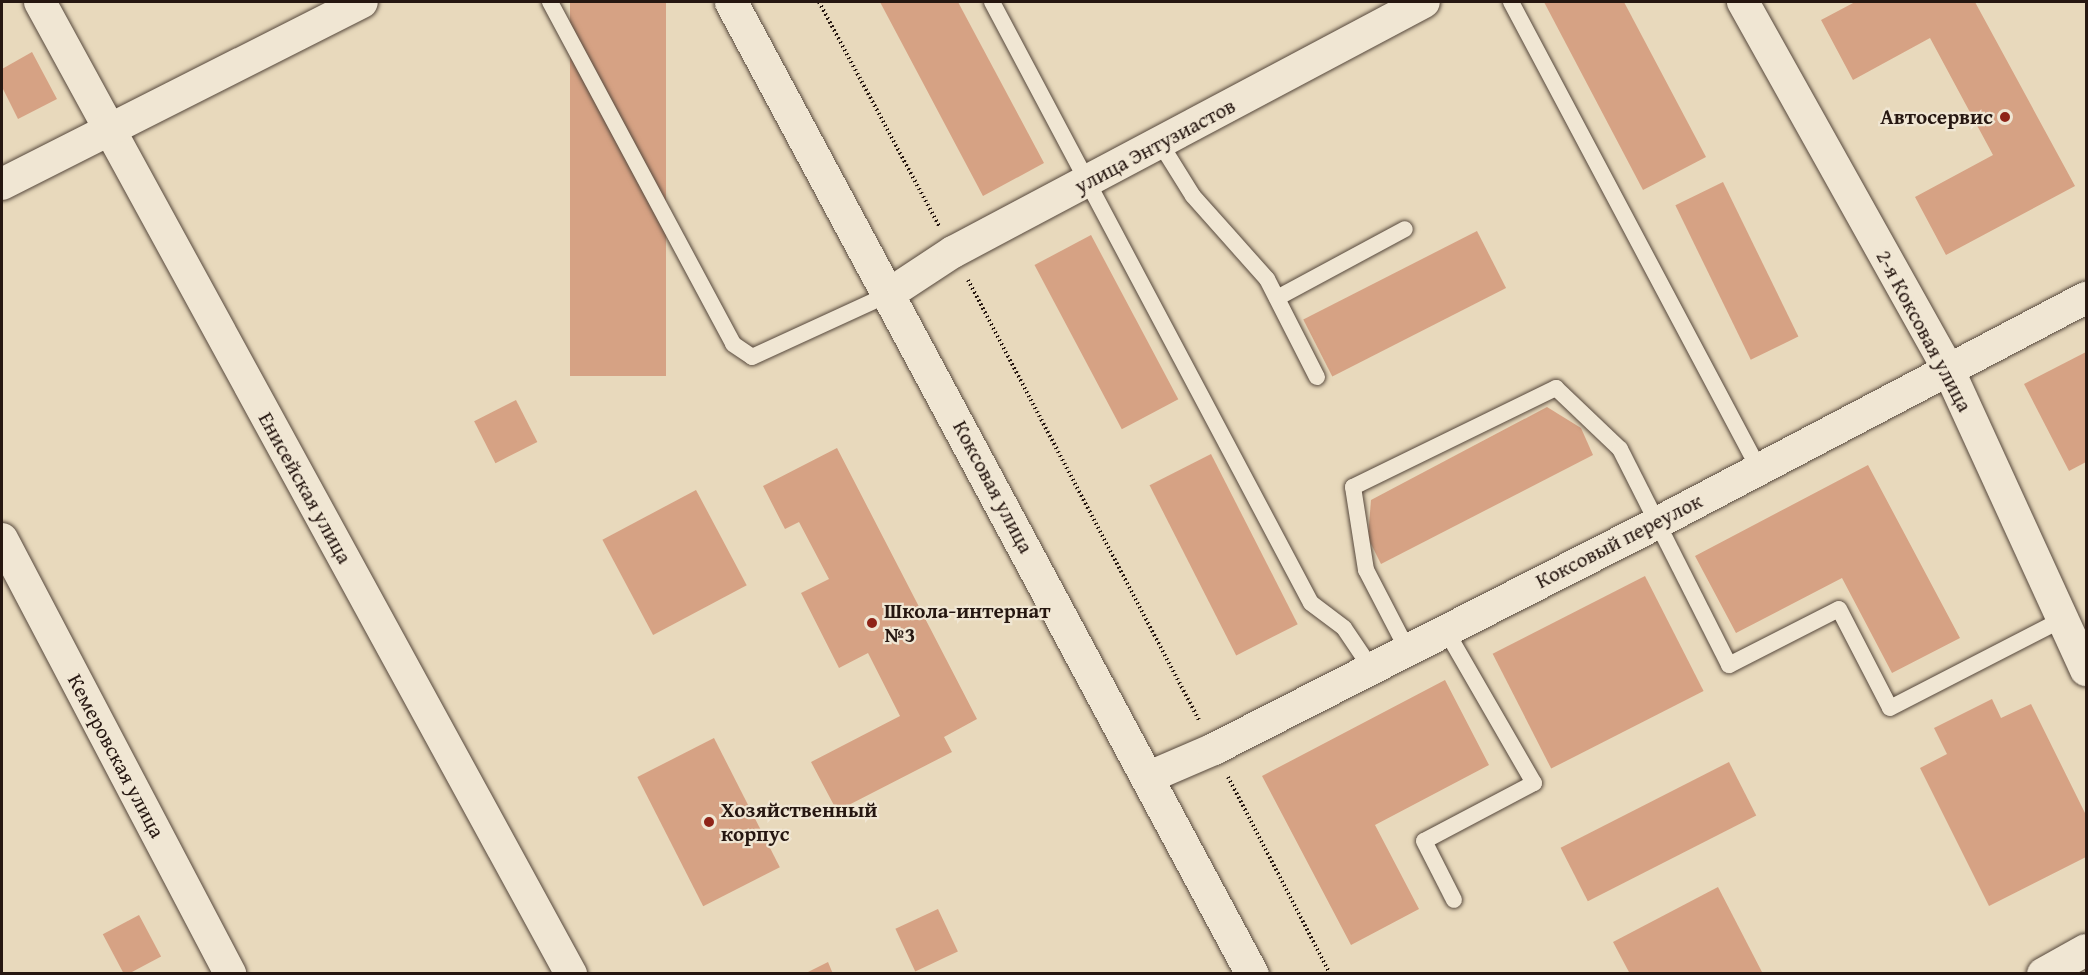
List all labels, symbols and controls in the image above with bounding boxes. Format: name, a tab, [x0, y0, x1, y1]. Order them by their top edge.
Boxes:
street label: улица Энтузиастов	[1070, 93, 1240, 199]
place label: Автосервис	[1880, 104, 1993, 130]
marker: Автосервис	[1998, 110, 2012, 124]
street label: 2-я Коксовая улица	[1871, 246, 1977, 416]
street label: Енисейская улица	[253, 408, 357, 568]
street label: Коксовая улица	[947, 416, 1039, 558]
street label: Коксовый переулок	[1532, 488, 1706, 594]
place label: Школа-интернат №3	[884, 598, 1051, 648]
marker: Школа-интернат №3	[865, 616, 879, 630]
street label: Кемеровская улица	[62, 670, 170, 842]
place label: Хозяйственный корпус	[721, 797, 877, 847]
marker: Хозяйственный корпус	[702, 815, 716, 829]

